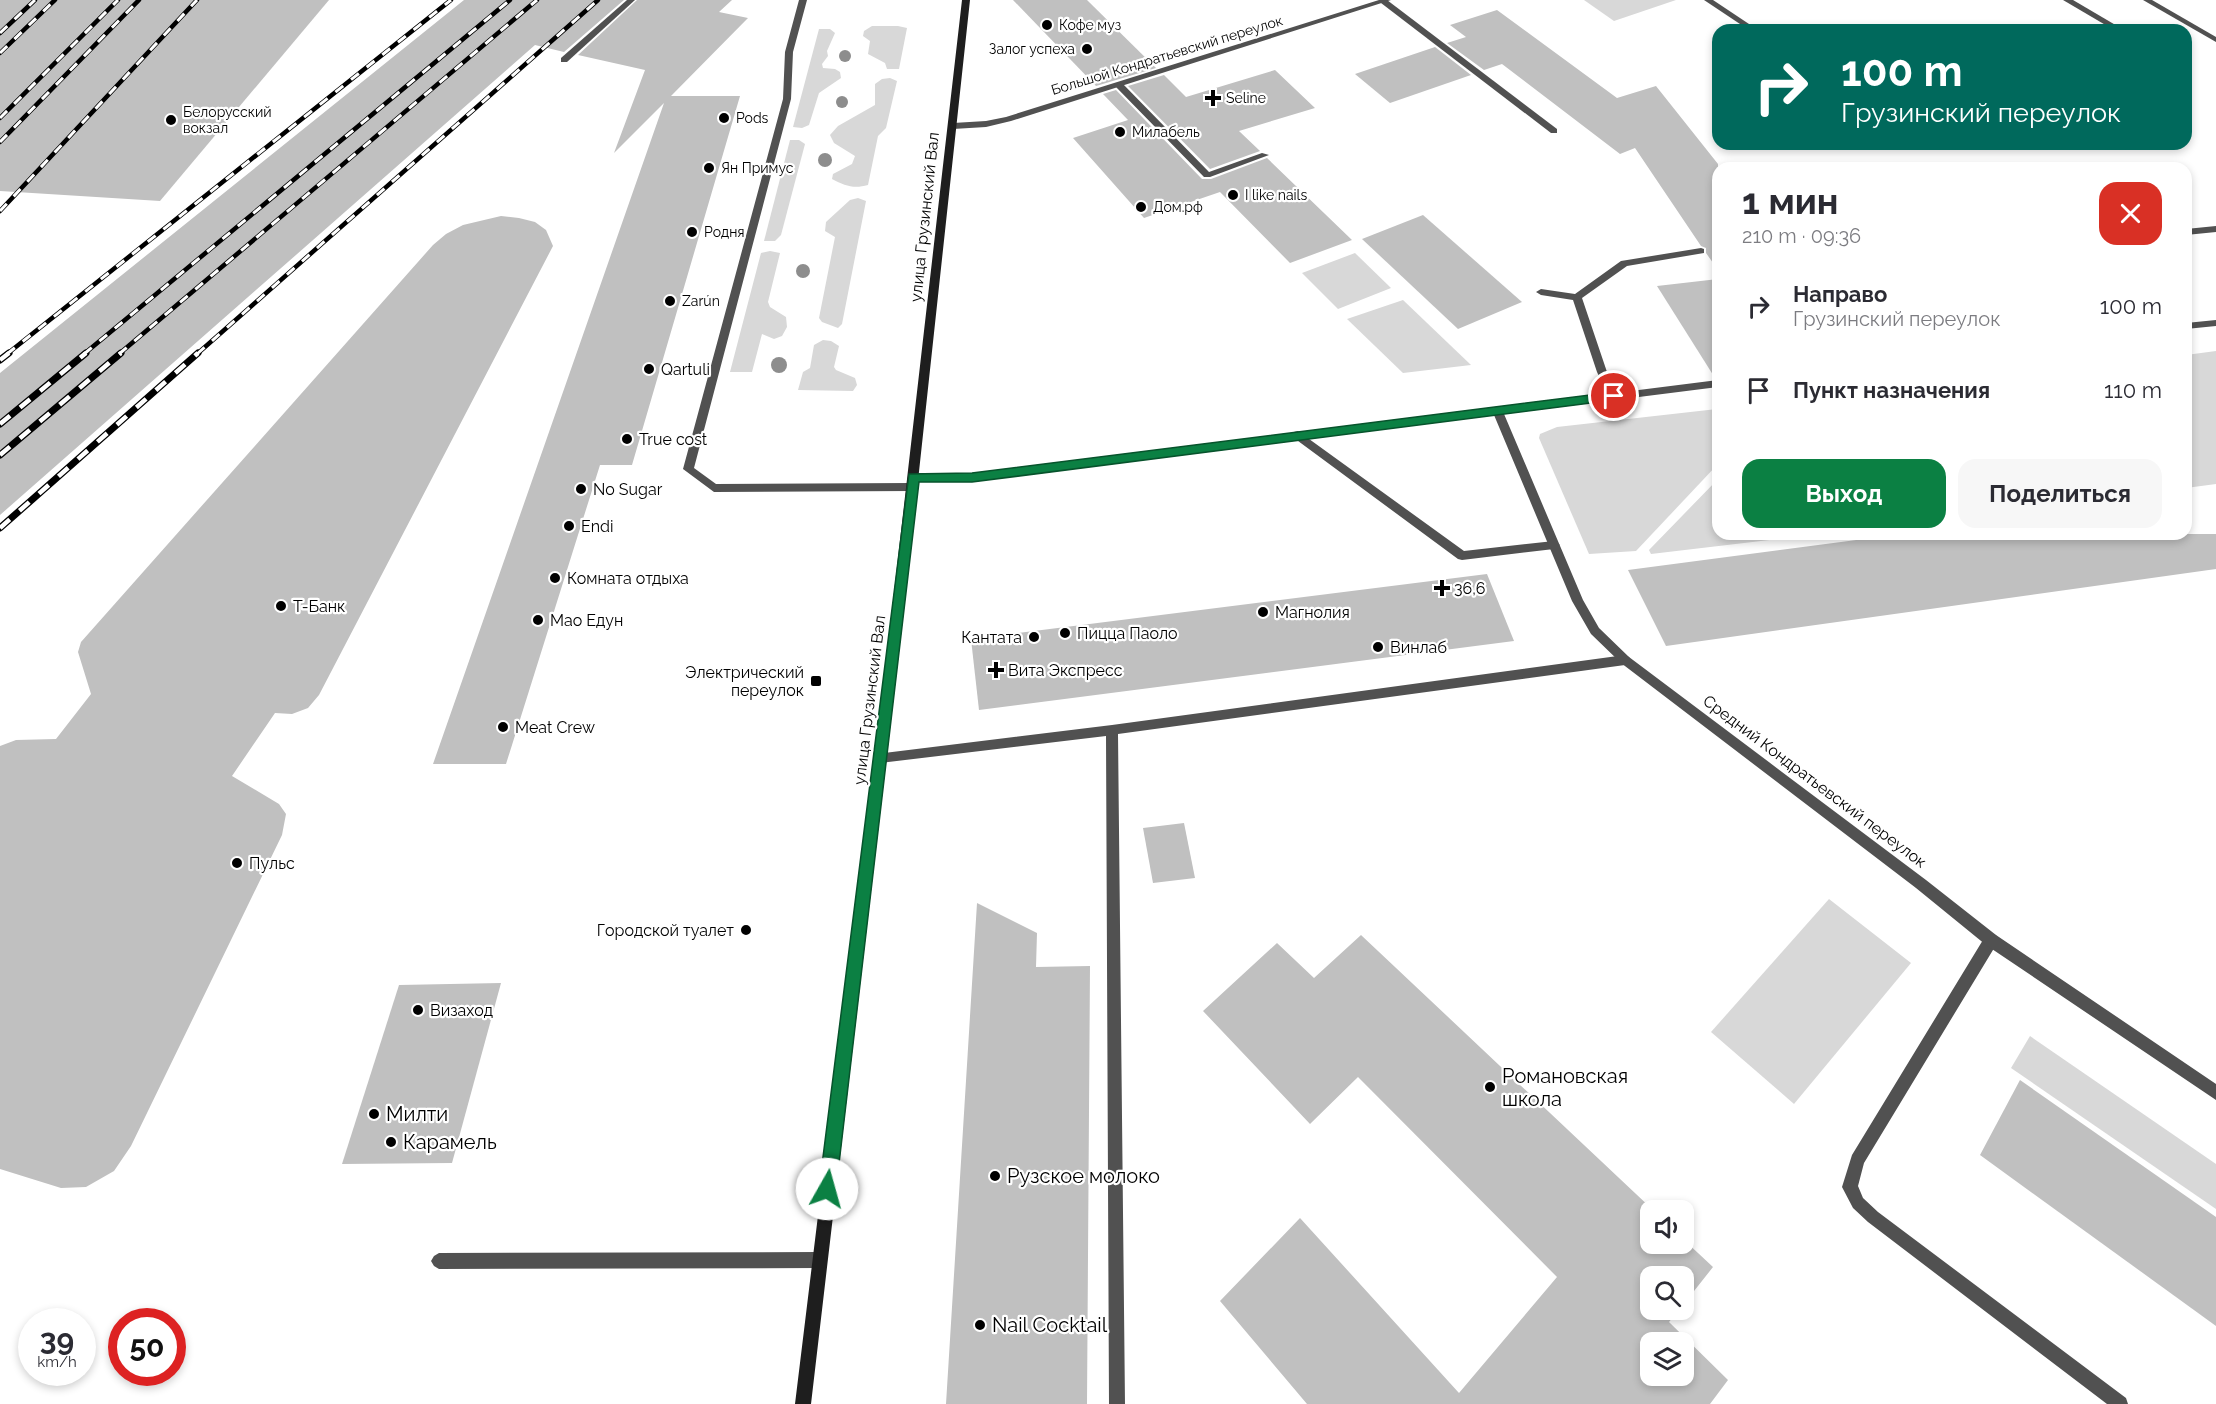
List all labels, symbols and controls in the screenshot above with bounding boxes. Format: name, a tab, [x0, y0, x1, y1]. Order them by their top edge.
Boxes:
street label: Большой Кондратьевский переулок	[1049, 12, 1285, 98]
place label: Кофе муз	[1059, 17, 1121, 33]
marker: Кофе муз	[1040, 18, 1054, 32]
place label: Залог успеха	[989, 41, 1075, 57]
marker: Залог успеха	[1080, 42, 1094, 56]
text: 100 m	[1841, 47, 1963, 96]
icon: right	[1742, 48, 1820, 126]
marker: Seline	[1204, 89, 1222, 107]
place label: Seline	[1226, 90, 1266, 106]
text: Грузинский переулок	[1841, 97, 2121, 128]
place label: Белорусский вокзал	[183, 104, 272, 136]
place label: Pods	[736, 110, 769, 126]
marker: Pods	[717, 111, 731, 125]
marker: Белорусский вокзал	[164, 113, 178, 127]
place label: Милабель	[1132, 124, 1200, 140]
marker: Милабель	[1113, 125, 1127, 139]
street label: улица Грузинский Вал	[906, 131, 943, 303]
place label: Ян Примус	[721, 160, 794, 176]
marker: Ян Примус	[702, 161, 716, 175]
text: 1 мин	[1742, 180, 1838, 222]
button: close	[2099, 182, 2162, 245]
place label: I like nails	[1245, 187, 1307, 203]
marker: I like nails	[1226, 188, 1240, 202]
place label: Дом.рф	[1153, 199, 1203, 215]
marker: Дом.рф	[1134, 200, 1148, 214]
place label: Родня	[704, 224, 745, 240]
text: 210 m · 09:36	[1742, 224, 1861, 248]
marker: Родня	[685, 225, 699, 239]
text: Направо	[1793, 281, 1887, 307]
icon: right	[1742, 290, 1775, 323]
place label: Zarún	[682, 293, 720, 309]
text: 100 m	[2100, 293, 2162, 319]
marker: Zarún	[663, 294, 677, 308]
text: Грузинский переулок	[1793, 307, 2001, 331]
place label: Qartuli	[661, 360, 710, 379]
marker: Qartuli	[642, 362, 656, 376]
pin	[1588, 370, 1639, 421]
icon: arrive	[1742, 374, 1775, 407]
text: Пункт назначения	[1793, 377, 1990, 403]
text: 110 m	[2104, 377, 2162, 403]
icon: arrive	[1597, 379, 1630, 412]
place label: True cost	[639, 430, 708, 449]
marker: True cost	[620, 432, 634, 446]
button: Выход	[1742, 459, 1946, 528]
button: Поделиться	[1958, 459, 2162, 528]
place label: No Sugar	[593, 480, 663, 499]
marker: No Sugar	[574, 482, 588, 496]
place label: Endi	[581, 517, 613, 536]
marker: Endi	[562, 519, 576, 533]
place label: Комната отдыха	[567, 569, 689, 588]
marker: Комната отдыха	[548, 571, 562, 585]
place label: 36,6	[1454, 579, 1485, 598]
marker: 36,6	[1435, 581, 1449, 595]
place label: Т-Банк	[293, 597, 345, 616]
marker: Т-Банк	[274, 599, 288, 613]
place label: Магнолия	[1275, 603, 1350, 622]
marker: Магнолия	[1256, 605, 1270, 619]
place label: Мао Едун	[550, 611, 623, 630]
marker: Мао Едун	[531, 613, 545, 627]
street label: улица Грузинский Вал	[850, 614, 889, 786]
place label: Пицца Паоло	[1077, 624, 1178, 643]
marker: Пицца Паоло	[1058, 626, 1072, 640]
place label: Кантата	[961, 628, 1022, 647]
marker: Кантата	[1027, 630, 1041, 644]
place label: Винлаб	[1390, 638, 1447, 657]
marker: Винлаб	[1371, 640, 1385, 654]
place label: Вита Экспресс	[1008, 661, 1123, 680]
place label: Электрический переулок	[685, 663, 804, 700]
marker: Вита Экспресс	[989, 663, 1003, 677]
marker: Электрический переулок	[809, 674, 823, 688]
street label: Средний Кондратьевский переулок	[1699, 691, 1930, 872]
place label: Meat Crew	[515, 718, 595, 737]
marker: Meat Crew	[496, 720, 510, 734]
place label: Пульс	[249, 854, 295, 873]
marker: Пульс	[230, 856, 244, 870]
place label: Городской туалет	[597, 921, 734, 940]
marker: Городской туалет	[739, 923, 753, 937]
place label: Визаход	[430, 1001, 493, 1020]
marker: Визаход	[411, 1003, 425, 1017]
place label: Романовская школа	[1502, 1064, 1628, 1111]
marker: Романовская школа	[1483, 1080, 1497, 1094]
place label: Милти	[386, 1102, 448, 1126]
marker: Милти	[367, 1107, 381, 1121]
place label: Карамель	[403, 1130, 497, 1154]
marker: Карамель	[384, 1135, 398, 1149]
position arrow	[795, 1157, 859, 1221]
place label: Рузское молоко	[1007, 1164, 1160, 1188]
marker: Рузское молоко	[988, 1169, 1002, 1183]
map controls	[1640, 1200, 1694, 1386]
button: sound	[1640, 1200, 1694, 1254]
button: search	[1640, 1266, 1694, 1320]
speed limit sign: 50	[108, 1308, 186, 1386]
place label: Nail Cocktail	[992, 1313, 1108, 1337]
marker: Nail Cocktail	[973, 1318, 987, 1332]
text: 39	[40, 1322, 74, 1357]
button: layers	[1640, 1332, 1694, 1386]
text: km/h	[37, 1353, 77, 1371]

